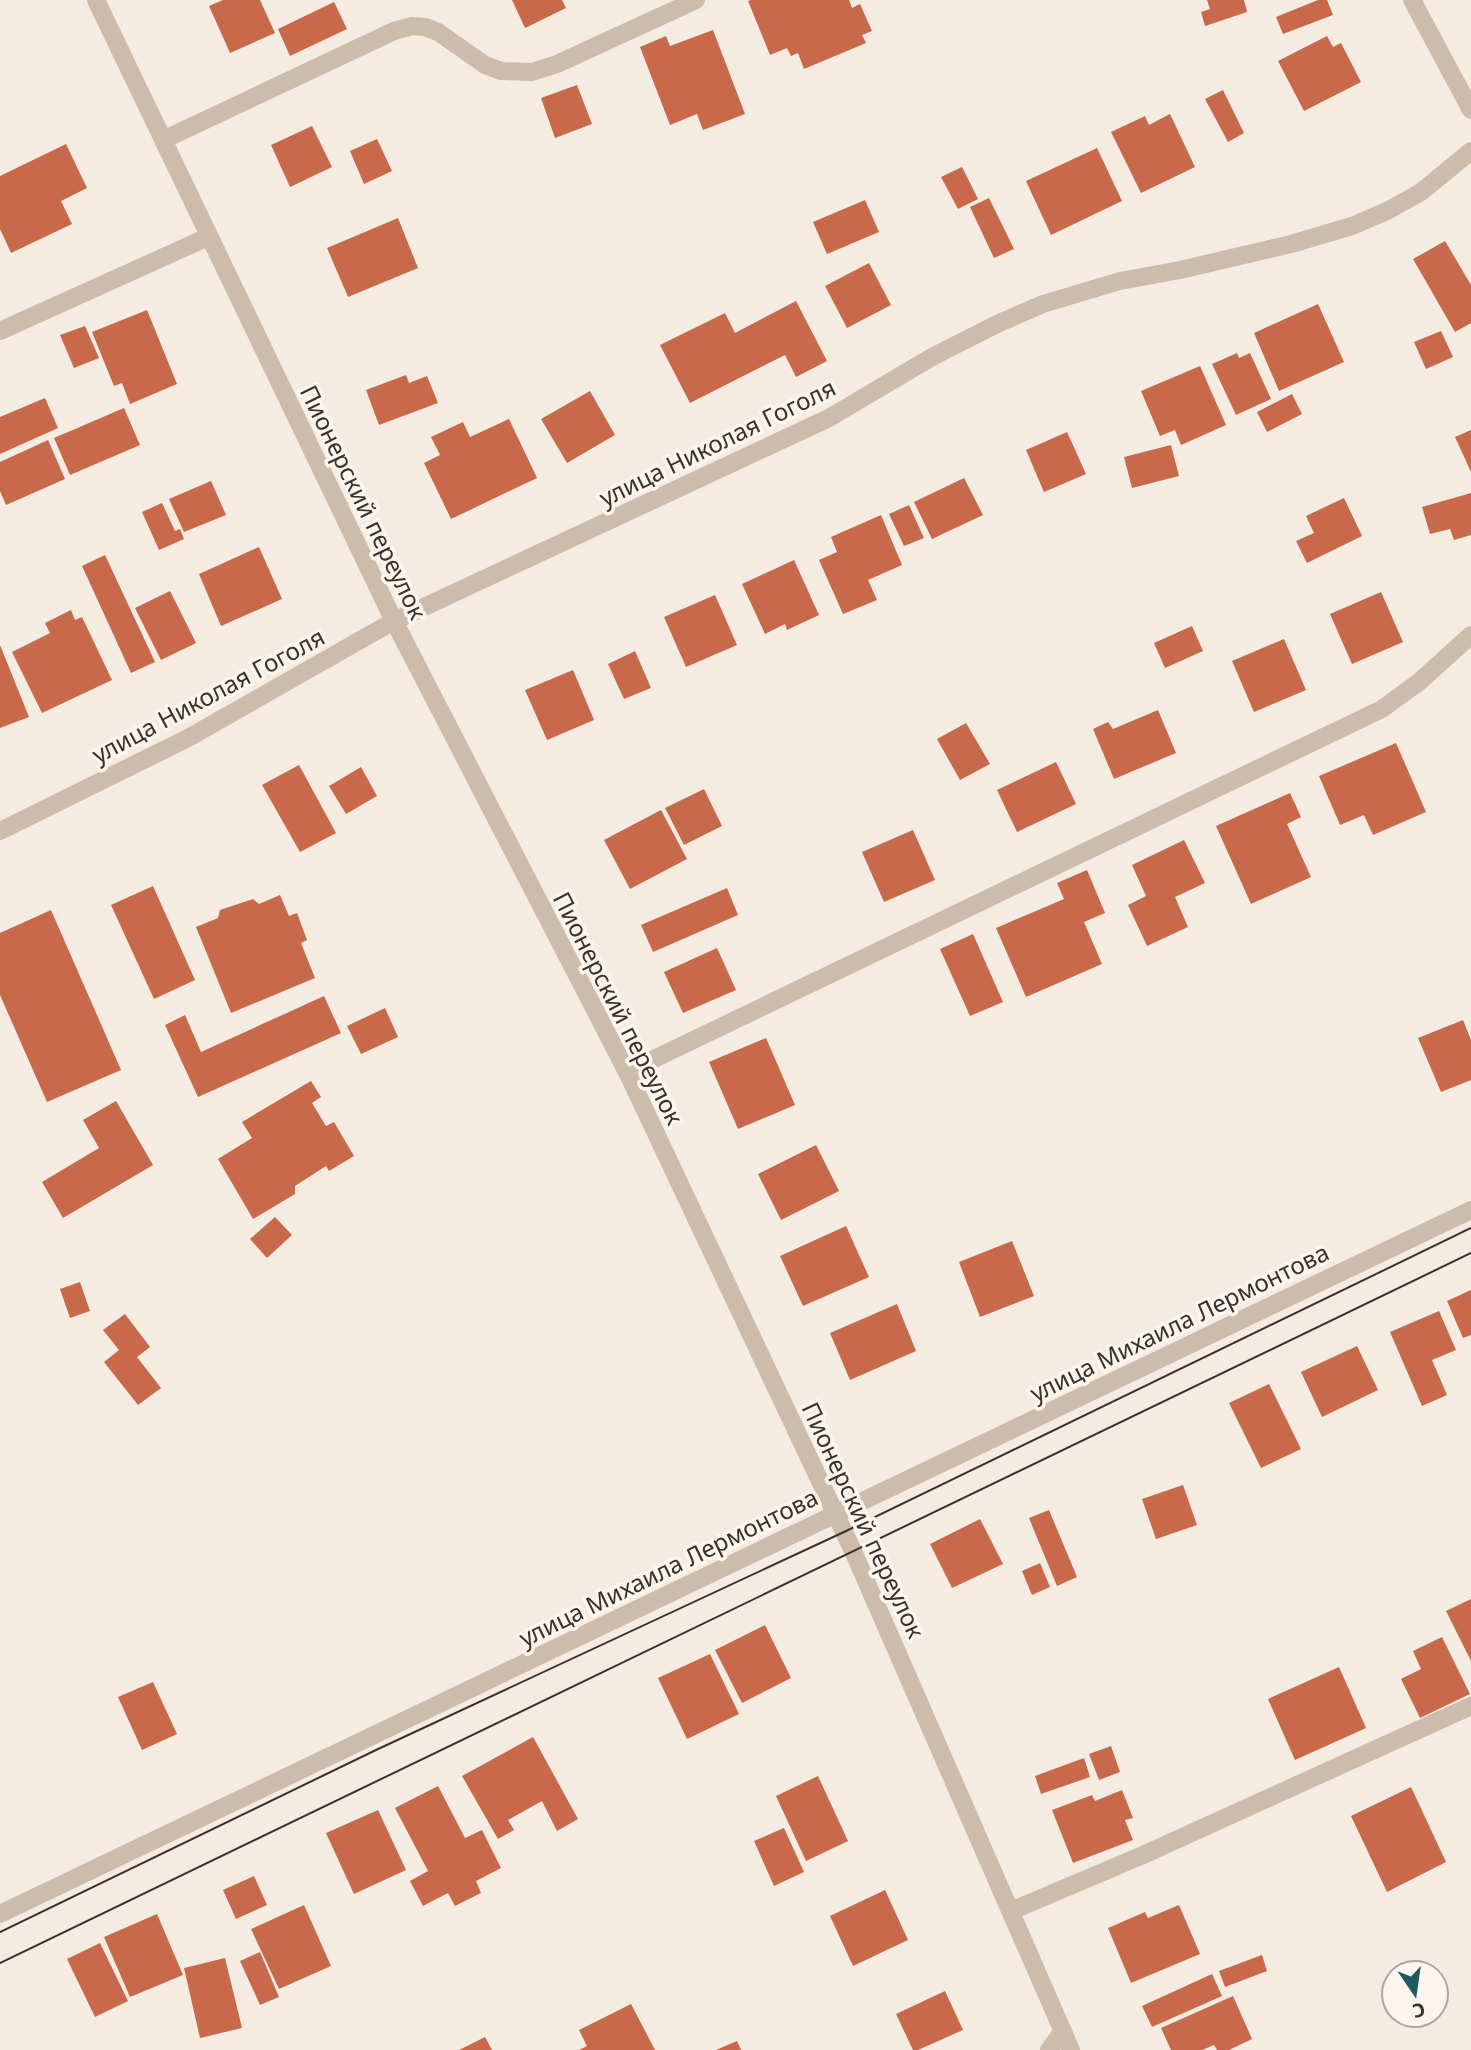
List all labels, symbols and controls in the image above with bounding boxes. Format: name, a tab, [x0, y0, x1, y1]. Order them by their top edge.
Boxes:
street label: улица Николая Гоголя	[593, 370, 841, 514]
street label: Пионерский переулок	[293, 379, 435, 625]
street label: улица Николая Гоголя	[86, 620, 330, 770]
street label: Пионерский переулок	[546, 886, 692, 1130]
street label: улица Михаила Лермонтова	[1024, 1235, 1334, 1409]
street label: Пионерский переулок	[795, 1397, 933, 1644]
street label: улица Михаила Лермонтова	[513, 1480, 823, 1654]
north arrow	[1380, 1959, 1450, 2029]
text: С	[1410, 1997, 1428, 2025]

